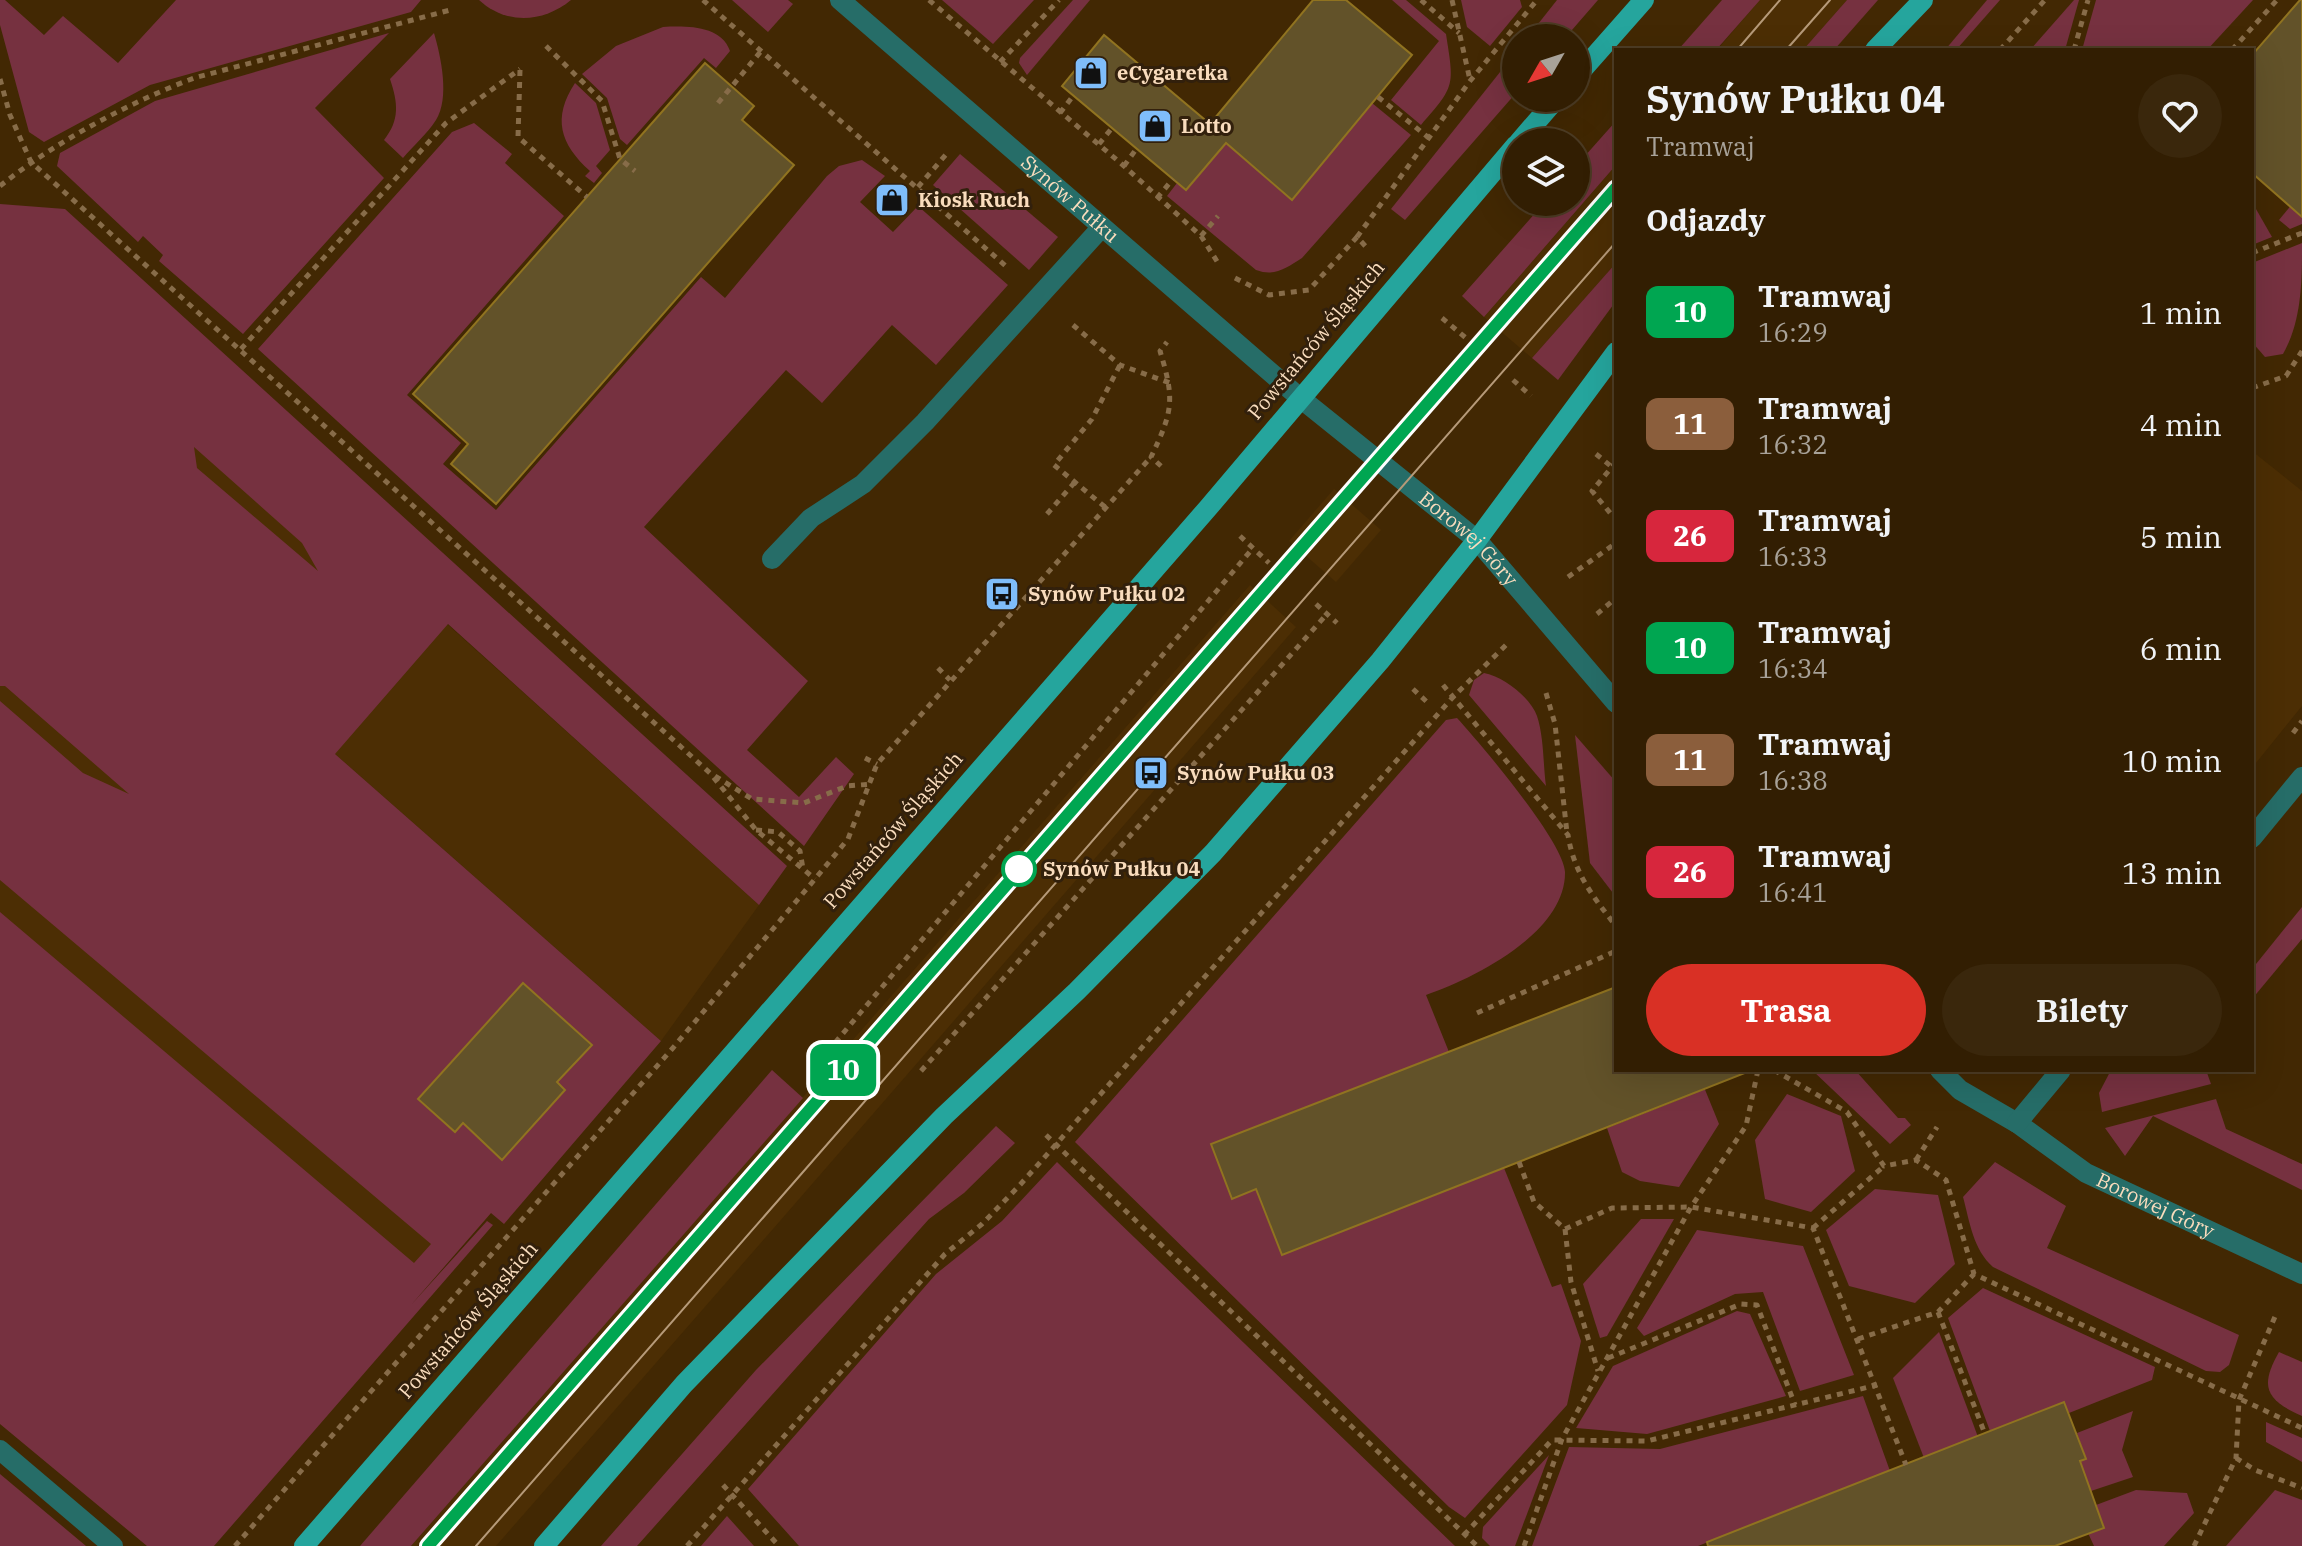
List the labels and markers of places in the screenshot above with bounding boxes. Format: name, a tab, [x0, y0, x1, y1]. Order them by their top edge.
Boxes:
shop icon: eCygaretka	[1072, 54, 1110, 92]
place label: eCygaretka	[1117, 59, 1228, 86]
shop icon: Lotto	[1136, 107, 1174, 145]
place label: Lotto	[1181, 112, 1232, 139]
shop icon: Kiosk Ruch	[873, 181, 911, 219]
place label: Kiosk Ruch	[918, 186, 1030, 213]
bus stop icon: Synów Pułku 02	[983, 575, 1021, 613]
place label: Synów Pułku 02	[1028, 580, 1185, 607]
bus stop icon: Synów Pułku 03	[1132, 754, 1170, 792]
place label: Synów Pułku 03	[1177, 759, 1334, 786]
marker: Synów Pułku 04	[1002, 852, 1036, 886]
place label: Synów Pułku 04	[1043, 855, 1200, 882]

